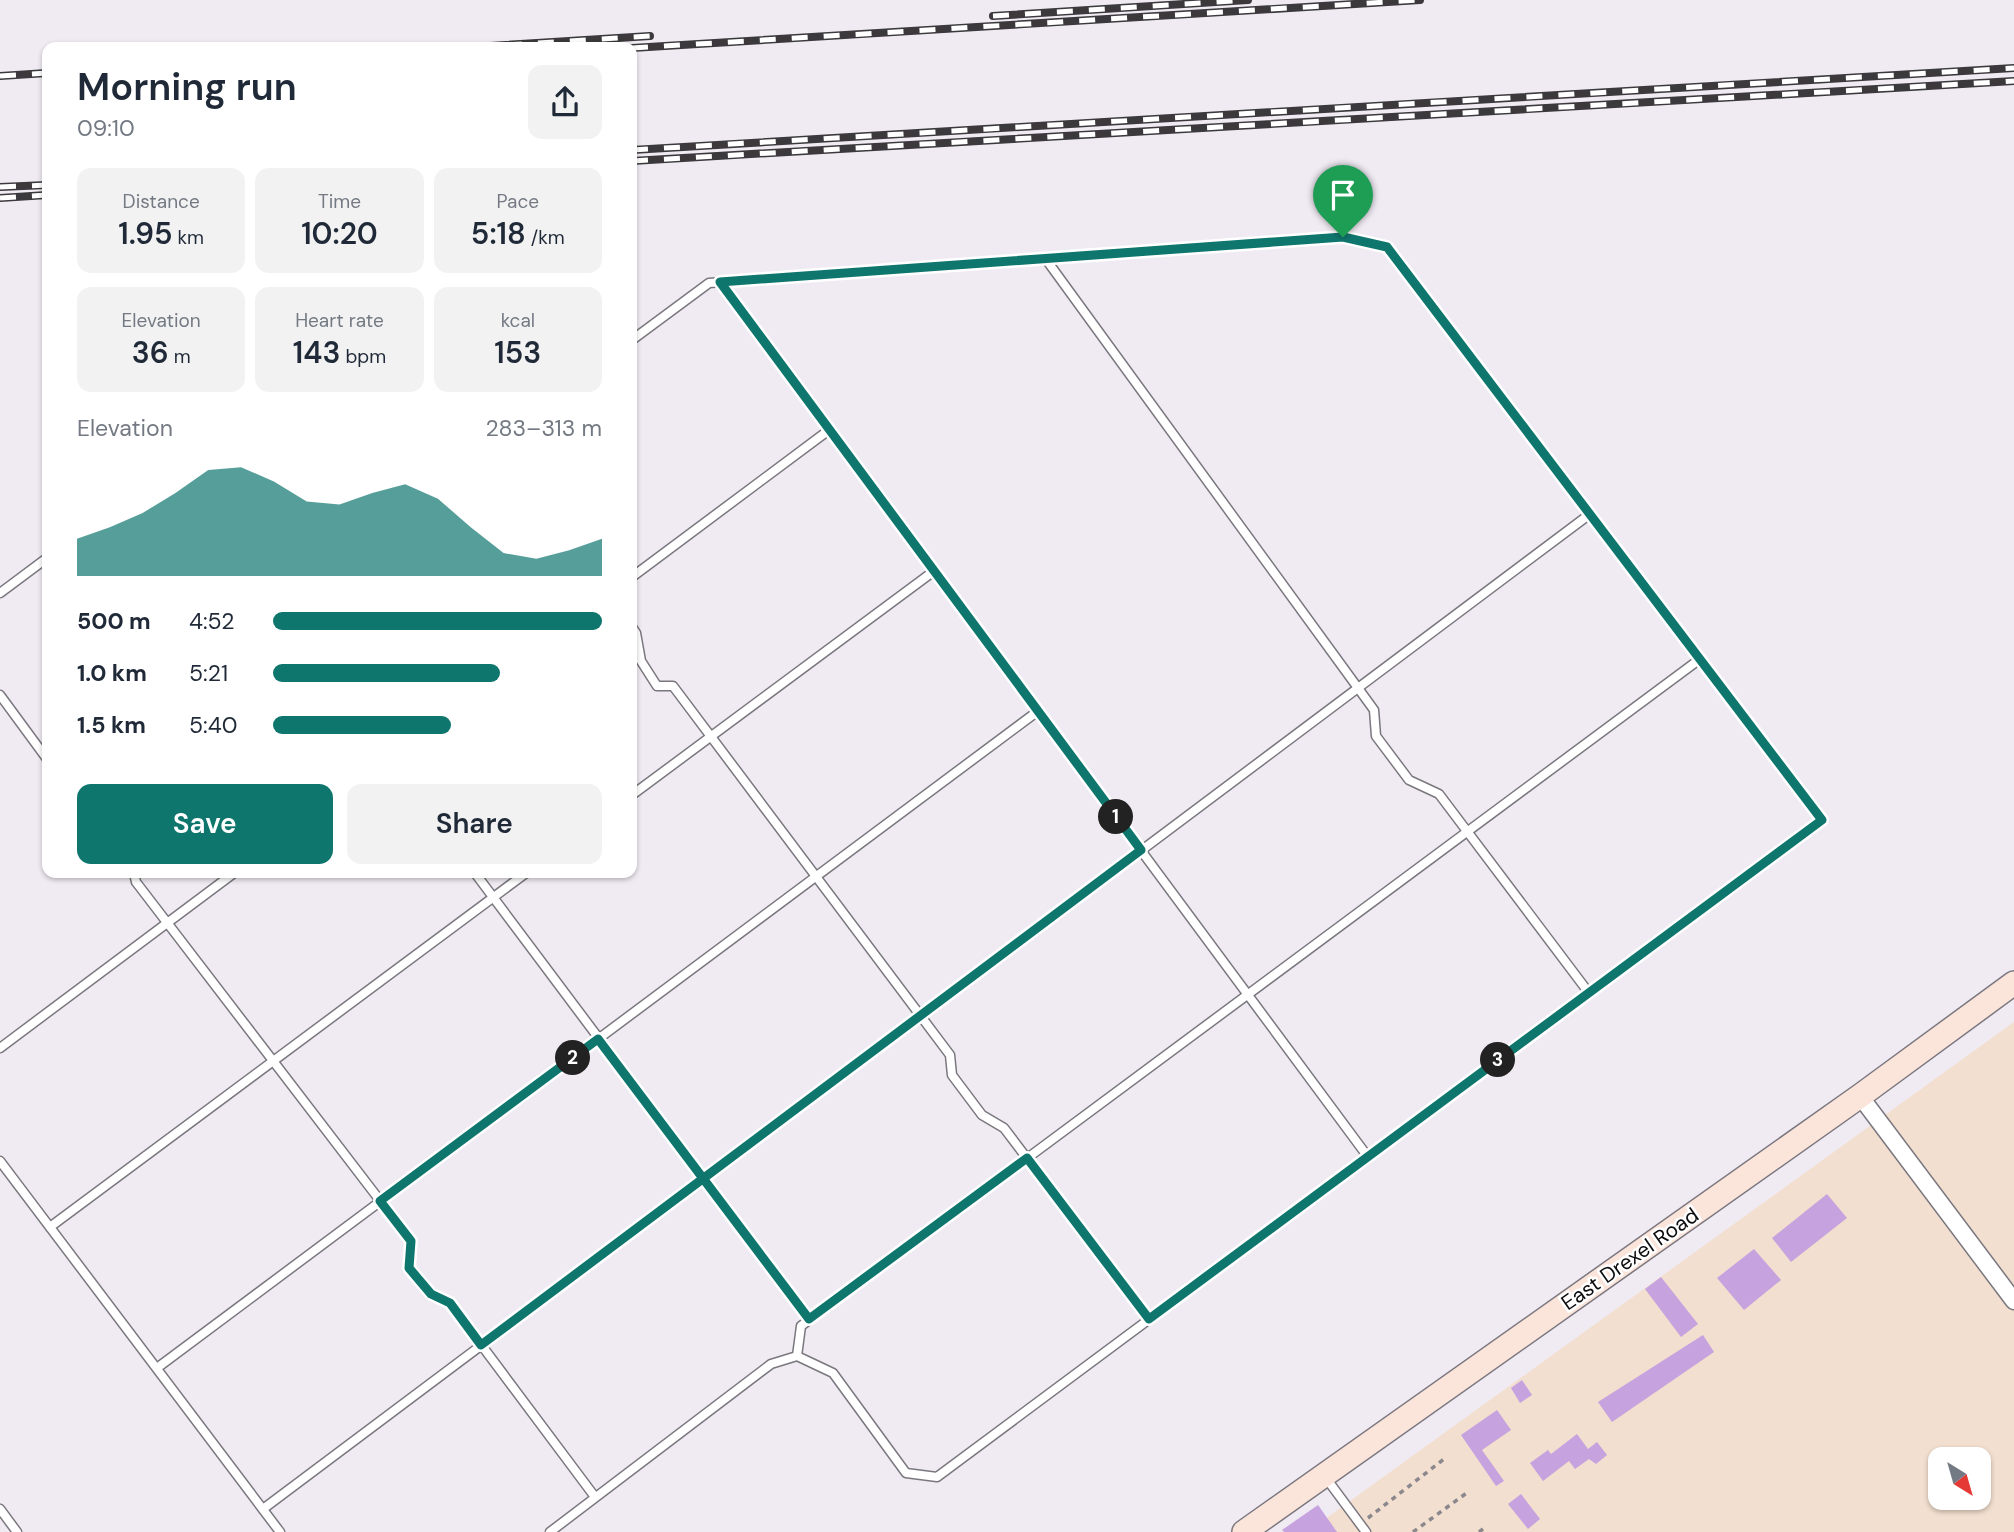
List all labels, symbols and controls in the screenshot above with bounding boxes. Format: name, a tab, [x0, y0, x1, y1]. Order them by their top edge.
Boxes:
text: Morning run	[77, 62, 297, 112]
button: share	[528, 65, 602, 139]
text: 09:10	[77, 113, 135, 143]
pin	[1313, 165, 1373, 237]
icon: arrive	[1324, 176, 1362, 214]
text: Distance	[123, 189, 200, 214]
text: Time	[318, 189, 361, 214]
text: Pace	[497, 189, 539, 214]
text: 1.95	[118, 214, 172, 253]
text: 10:20	[301, 214, 378, 253]
text: 5:18	[471, 214, 526, 253]
text: km	[172, 225, 204, 250]
text: /km	[526, 225, 565, 250]
text: Elevation	[122, 308, 201, 333]
text: Heart rate	[295, 308, 384, 333]
text: kcal	[501, 308, 535, 333]
text: 36	[132, 333, 169, 372]
text: 143	[293, 333, 340, 372]
text: 153	[494, 333, 541, 372]
text: m	[169, 344, 191, 369]
text: bpm	[340, 344, 386, 369]
text: Elevation	[77, 413, 173, 443]
text: 283–313 m	[486, 413, 602, 443]
text: 500 m	[77, 606, 151, 636]
text: 4:52	[189, 606, 235, 636]
text: 1.0 km	[77, 658, 147, 688]
text: 5:21	[189, 658, 228, 688]
text: 1.5 km	[77, 710, 146, 740]
text: 5:40	[189, 710, 237, 740]
button: Save	[77, 784, 333, 864]
button: Share	[347, 784, 602, 864]
pin: 1	[1098, 800, 1134, 834]
text: 1	[1112, 804, 1119, 829]
pin: 2	[556, 1040, 590, 1076]
pin: 3	[1480, 1042, 1516, 1078]
text: 2	[567, 1045, 578, 1070]
text: 3	[1492, 1047, 1503, 1072]
street label: East Drexel Road	[1556, 1201, 1704, 1317]
north arrow	[1928, 1447, 1992, 1510]
map controls	[1928, 1447, 1991, 1510]

